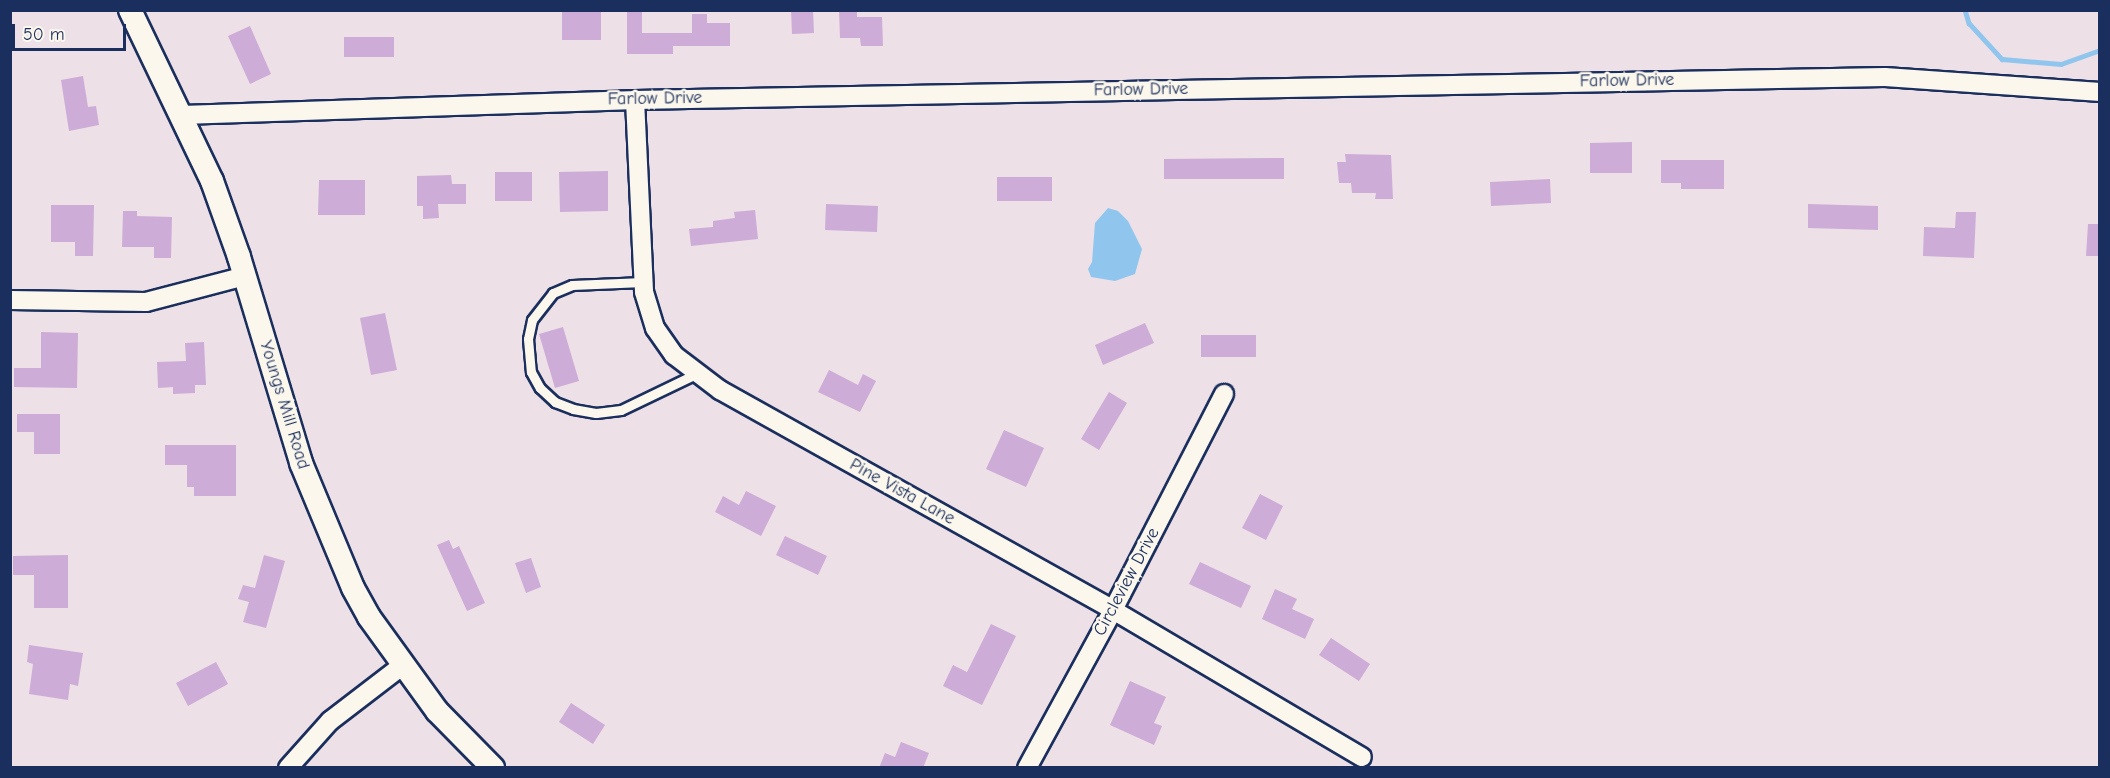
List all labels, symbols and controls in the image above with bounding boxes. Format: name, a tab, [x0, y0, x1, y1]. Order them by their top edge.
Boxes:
scale bar	[15, 12, 129, 50]
text: 50 m	[23, 24, 65, 45]
street label: Farlow Drive	[1580, 69, 1674, 93]
street label: Farlow Drive	[1094, 78, 1188, 102]
street label: Farlow Drive	[608, 87, 702, 111]
street label: Youngs Mill Road	[254, 338, 314, 472]
street label: Pine Vista Lane	[845, 454, 959, 530]
street label: Circleview Drive	[1089, 524, 1165, 640]

